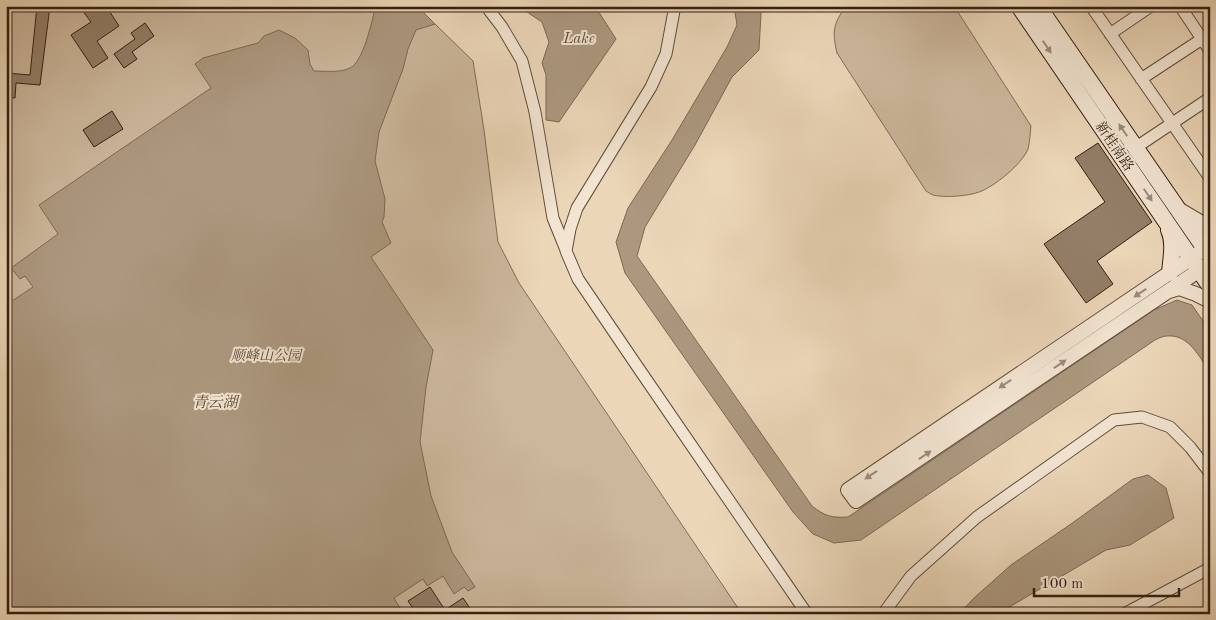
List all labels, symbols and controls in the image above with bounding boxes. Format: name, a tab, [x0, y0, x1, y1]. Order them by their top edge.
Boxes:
water label: Lake	[562, 32, 595, 47]
one-way arrow	[1042, 40, 1052, 53]
street label: 新桂南路	[1093, 119, 1136, 174]
one-way arrow	[1118, 123, 1128, 137]
one-way arrow	[1143, 189, 1153, 202]
one-way arrow	[1133, 288, 1147, 298]
park label: 顺峰山公园	[231, 348, 303, 363]
one-way arrow	[1053, 359, 1067, 369]
one-way arrow	[999, 379, 1012, 389]
water label: 青云湖	[192, 394, 240, 411]
one-way arrow	[919, 450, 932, 459]
one-way arrow	[864, 470, 877, 479]
scale bar	[1034, 565, 1178, 597]
text: 100 m	[1041, 577, 1083, 592]

